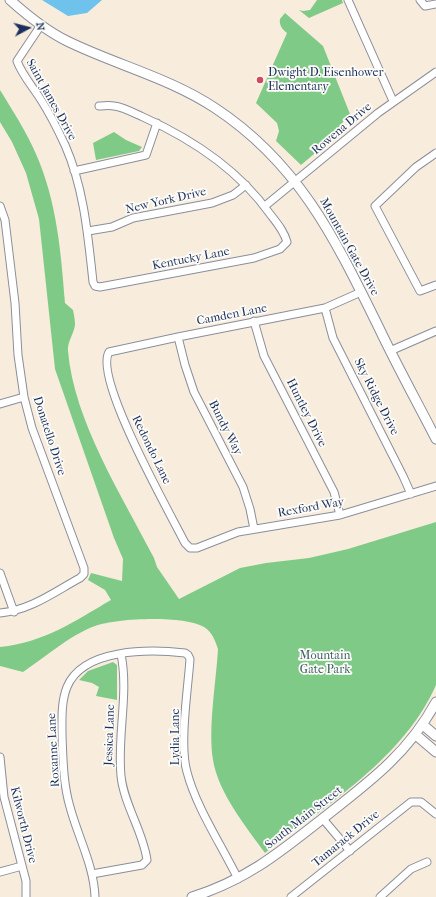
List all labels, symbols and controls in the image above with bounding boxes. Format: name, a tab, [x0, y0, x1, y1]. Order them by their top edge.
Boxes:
north arrow	[8, 8, 48, 48]
text: N	[33, 22, 47, 31]
street label: Saint James Drive	[23, 57, 79, 143]
place label: Dwight D. Eisenhower Elementary	[268, 66, 384, 94]
marker: Dwight D. Eisenhower Elementary	[255, 75, 265, 85]
street label: Rowena Drive	[309, 100, 375, 158]
street label: New York Drive	[124, 185, 208, 217]
street label: Mountain Gate Drive	[316, 196, 382, 298]
street label: Kentucky Lane	[151, 244, 231, 274]
street label: Camden Lane	[196, 301, 268, 329]
street label: Sky Ridge Drive	[350, 356, 402, 438]
street label: Huntley Drive	[283, 377, 329, 449]
street label: Donatello Drive	[29, 395, 69, 477]
street label: Bundy Way	[205, 398, 245, 458]
street label: Redondo Lane	[128, 413, 174, 487]
street label: Rexford Way	[277, 495, 345, 521]
park label: Mountain Gate Park	[300, 649, 350, 677]
street label: Jessica Lane	[102, 704, 118, 766]
street label: Lydia Lane	[169, 709, 183, 765]
street label: Roxanne Lane	[45, 713, 63, 787]
street label: South Main Street	[263, 783, 345, 853]
street label: Kilworth Drive	[7, 785, 39, 865]
street label: Tamarack Drive	[310, 808, 382, 870]

